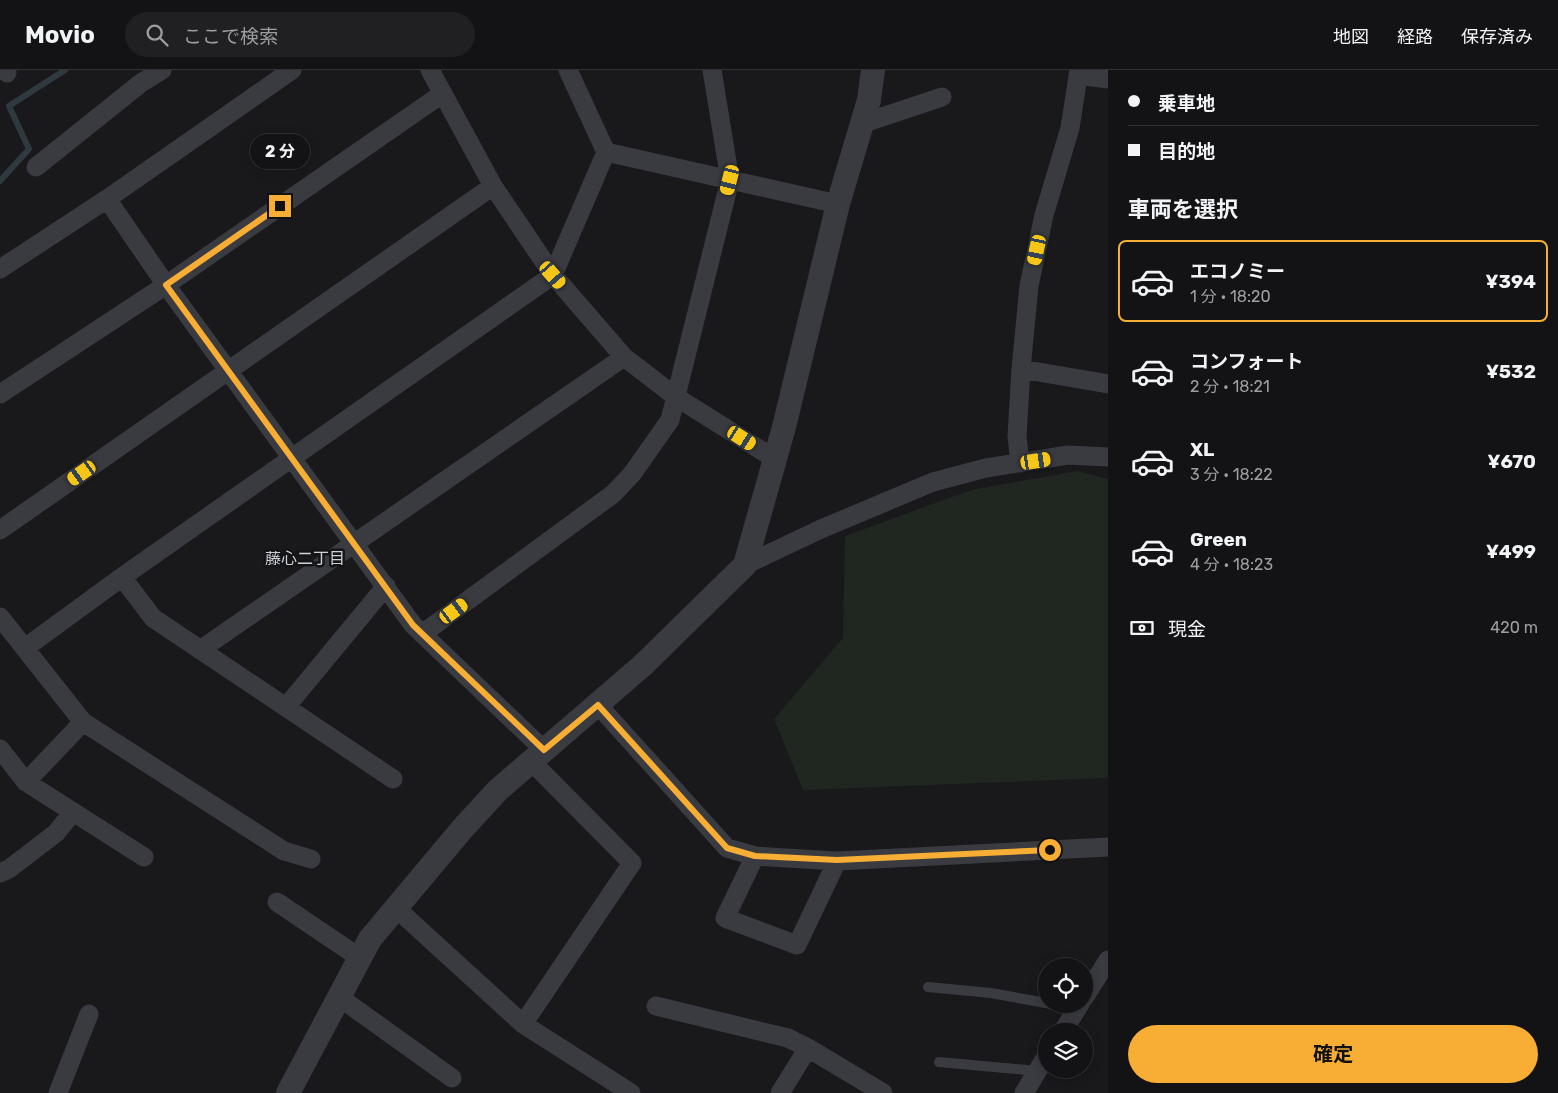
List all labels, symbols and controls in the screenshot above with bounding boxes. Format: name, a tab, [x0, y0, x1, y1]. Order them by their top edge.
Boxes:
search box	[125, 12, 475, 57]
text: Movio	[25, 21, 95, 49]
icon: search	[143, 21, 171, 49]
text: ここで検索	[183, 25, 278, 48]
text: 地図	[1333, 26, 1369, 48]
text: 経路	[1397, 26, 1433, 48]
text: 保存済み	[1461, 26, 1533, 48]
text: 乗車地	[1158, 92, 1215, 115]
callout: 2 分	[250, 134, 310, 168]
text: 目的地	[1158, 140, 1215, 163]
text: 2 分	[265, 142, 295, 161]
car	[719, 164, 740, 196]
route end	[269, 195, 291, 217]
text: 車両を選択	[1128, 196, 1238, 223]
car	[1026, 234, 1047, 266]
car	[537, 259, 568, 291]
icon: car	[1130, 259, 1175, 304]
text: エコノミー	[1190, 260, 1285, 283]
text: ¥394	[1485, 270, 1536, 293]
text: 1 分 · 18:20	[1190, 287, 1271, 306]
icon: car	[1130, 349, 1175, 394]
text: コンフォート	[1190, 350, 1303, 373]
text: ¥532	[1486, 360, 1536, 383]
text: 2 分 · 18:21	[1190, 377, 1270, 396]
car	[725, 424, 758, 452]
text: XL	[1190, 438, 1214, 461]
icon: car	[1130, 439, 1175, 484]
text: ¥670	[1487, 450, 1536, 473]
car	[1020, 451, 1051, 471]
car	[65, 458, 98, 488]
text: 3 分 · 18:22	[1190, 465, 1273, 484]
text: Green	[1190, 528, 1247, 551]
icon: car	[1130, 529, 1175, 574]
text: ¥499	[1486, 540, 1536, 563]
district label: 藤心二丁目	[265, 549, 345, 568]
text: 4 分 · 18:23	[1190, 555, 1273, 574]
car	[437, 596, 470, 626]
icon: cash	[1128, 614, 1156, 642]
text: 現金	[1168, 618, 1206, 641]
text: 420 m	[1490, 618, 1538, 637]
route start	[1039, 839, 1061, 861]
map controls	[1038, 958, 1093, 1078]
button: locate	[1038, 958, 1093, 1013]
button: layers	[1038, 1023, 1093, 1078]
button: 確定	[1128, 1025, 1538, 1083]

